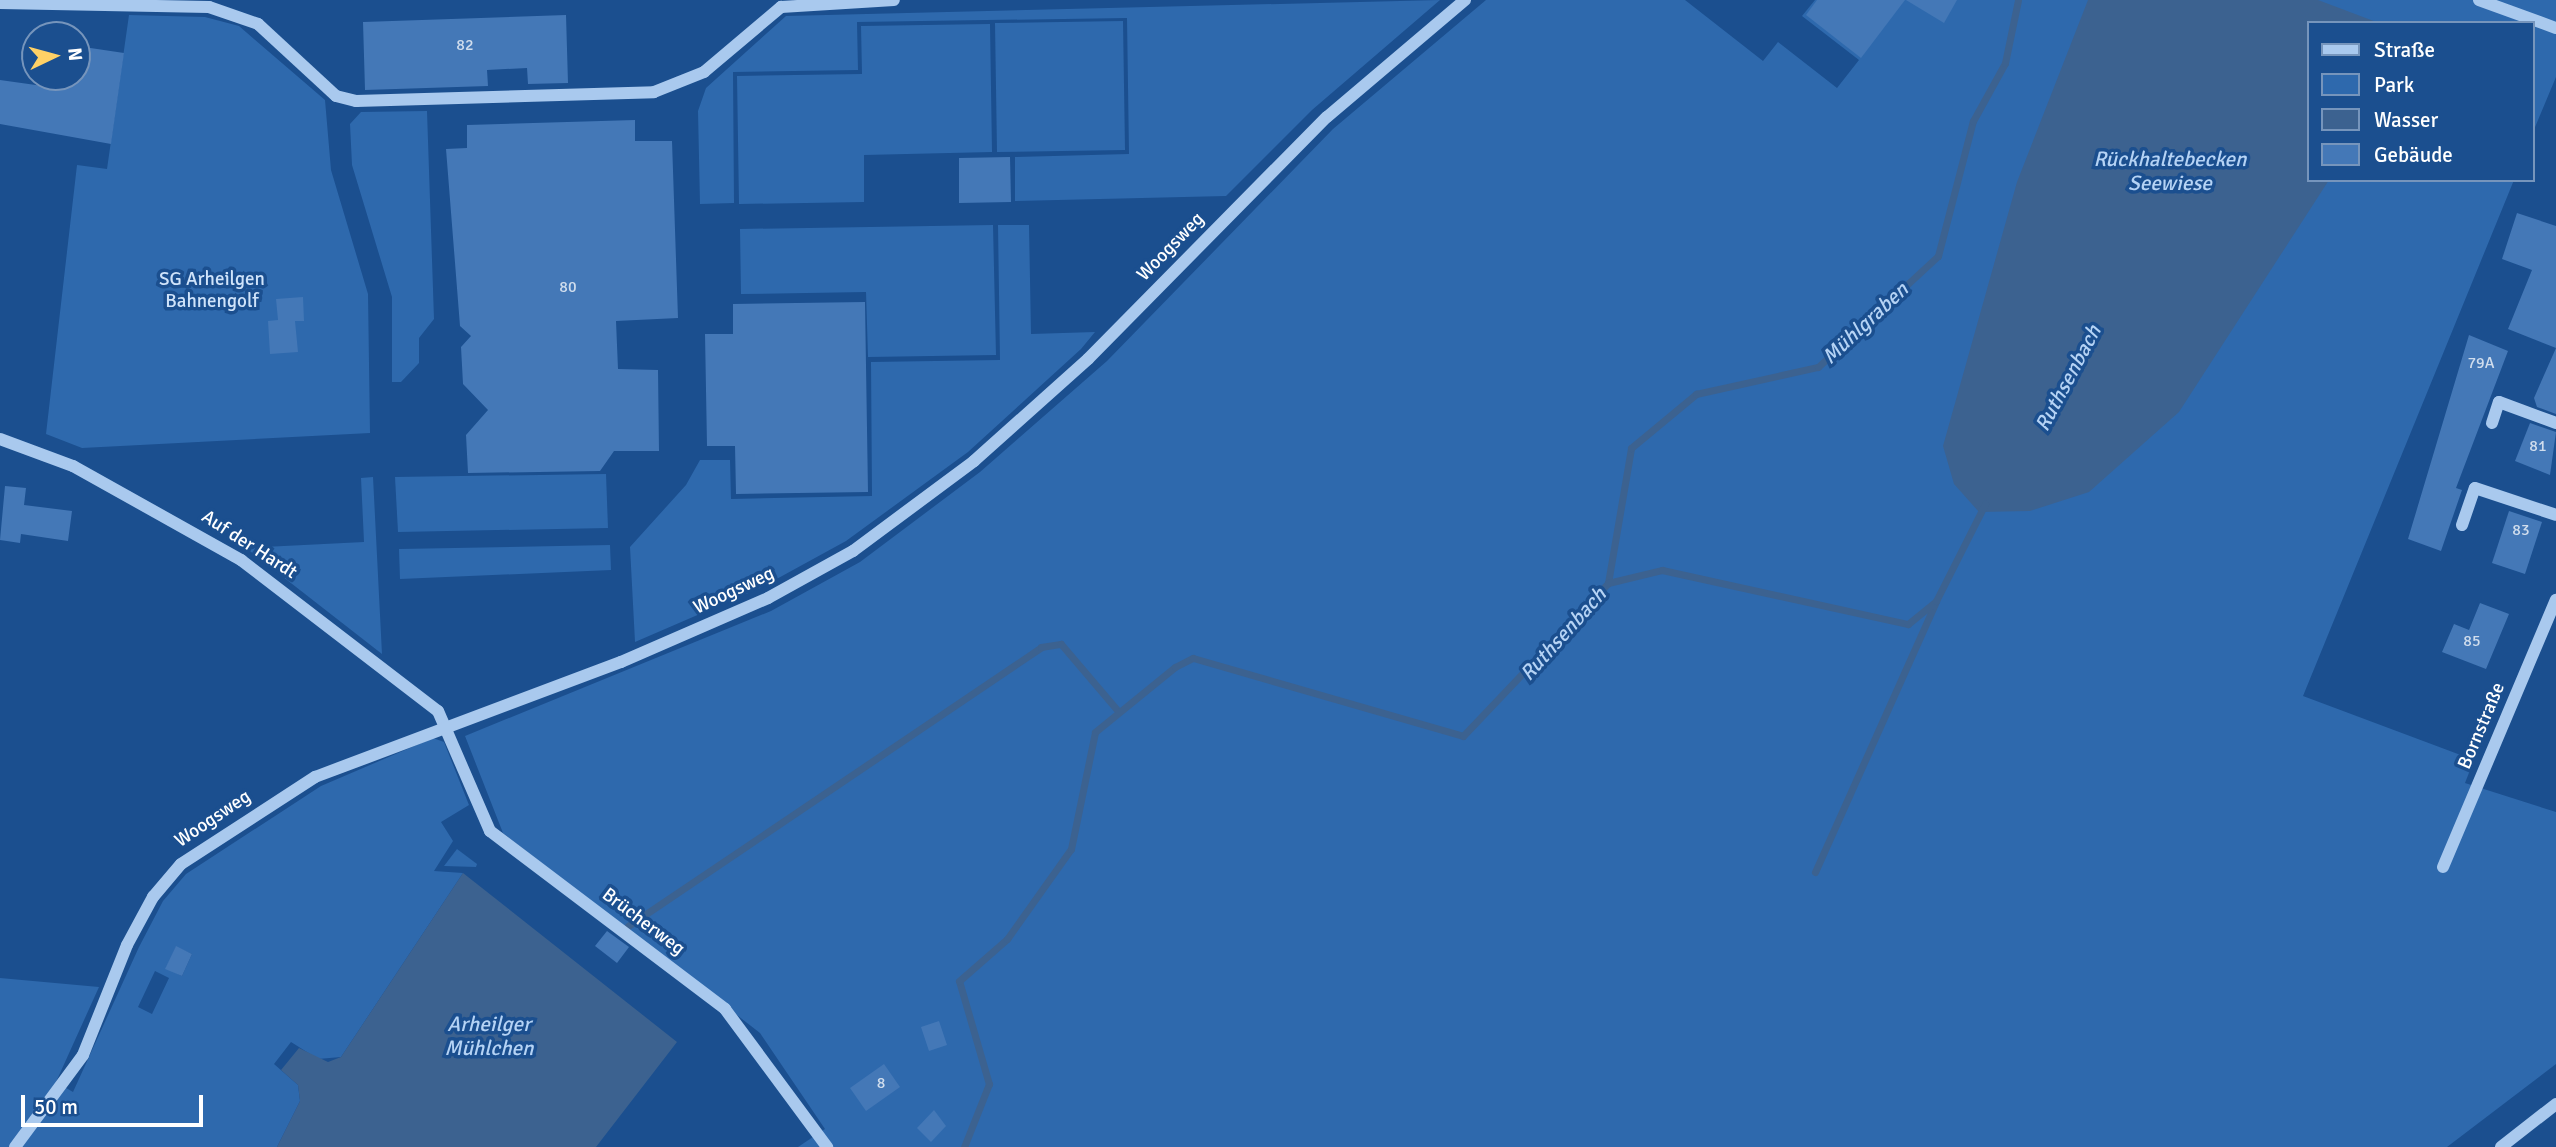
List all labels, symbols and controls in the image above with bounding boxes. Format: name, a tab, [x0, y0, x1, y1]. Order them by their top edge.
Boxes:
north arrow	[21, 21, 91, 91]
legend	[2308, 21, 2535, 182]
house number: 82	[456, 35, 474, 55]
text: Straße	[2374, 37, 2435, 63]
text: N	[62, 47, 87, 62]
text: Park	[2374, 72, 2414, 98]
text: Wasser	[2374, 107, 2438, 133]
text: Gebäude	[2374, 142, 2453, 168]
water label: Rückhaltebecken Seewiese	[2093, 146, 2247, 196]
street label: Woogsweg	[1133, 208, 1209, 286]
park label: SG Arheilgen Bahnengolf	[159, 269, 265, 313]
house number: 80	[559, 277, 577, 297]
water label: Mühlgraben	[1817, 277, 1913, 369]
water label: Ruthsenbach	[2030, 321, 2106, 435]
house number: 79A	[2467, 353, 2495, 373]
house number: 81	[2529, 436, 2547, 456]
street label: Auf der Hardt	[197, 506, 301, 584]
house number: 83	[2512, 520, 2530, 540]
street label: Woogsweg	[690, 562, 778, 620]
water label: Ruthsenbach	[1515, 582, 1611, 686]
house number: 85	[2463, 631, 2481, 651]
street label: Bornstraße	[2454, 679, 2510, 773]
street label: Woogsweg	[171, 785, 255, 853]
street label: Brücherweg	[597, 883, 689, 961]
water label: Arheilger Mühlchen	[444, 1011, 534, 1061]
house number: 8	[877, 1073, 885, 1093]
scale bar	[24, 1080, 206, 1124]
text: 50 m	[34, 1094, 78, 1120]

